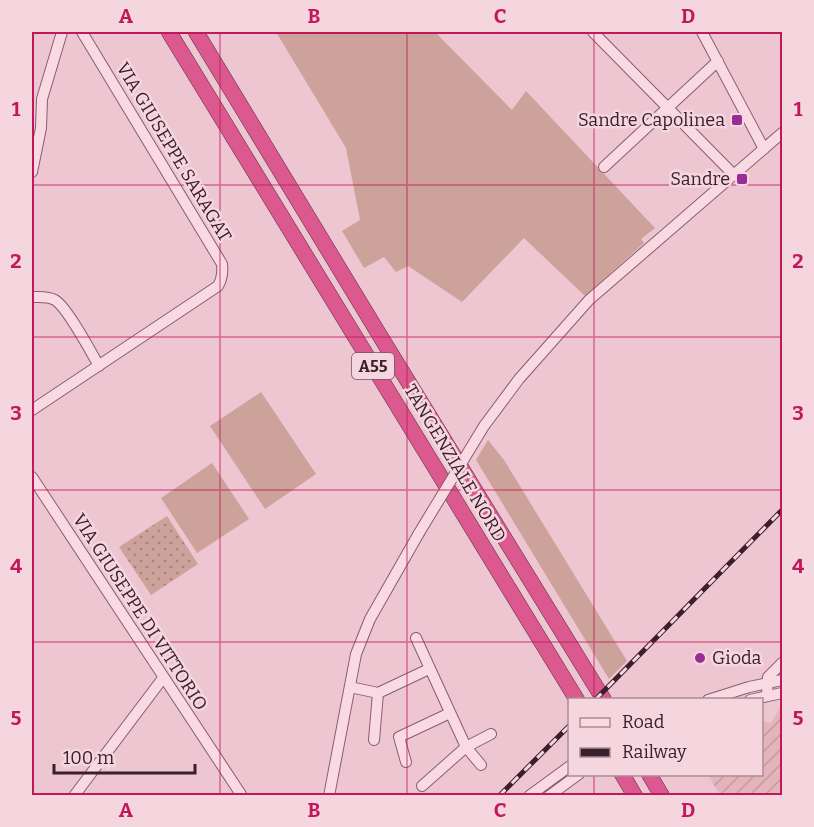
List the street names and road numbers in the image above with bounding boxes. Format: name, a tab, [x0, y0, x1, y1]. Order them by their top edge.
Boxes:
street label: VIA GIUSEPPE SARAGAT	[112, 58, 237, 246]
road number: A55	[352, 353, 394, 379]
street label: TANGENZIALE NORD	[399, 380, 511, 546]
street label: VIA GIUSEPPE DI VITTORIO	[68, 509, 212, 715]

